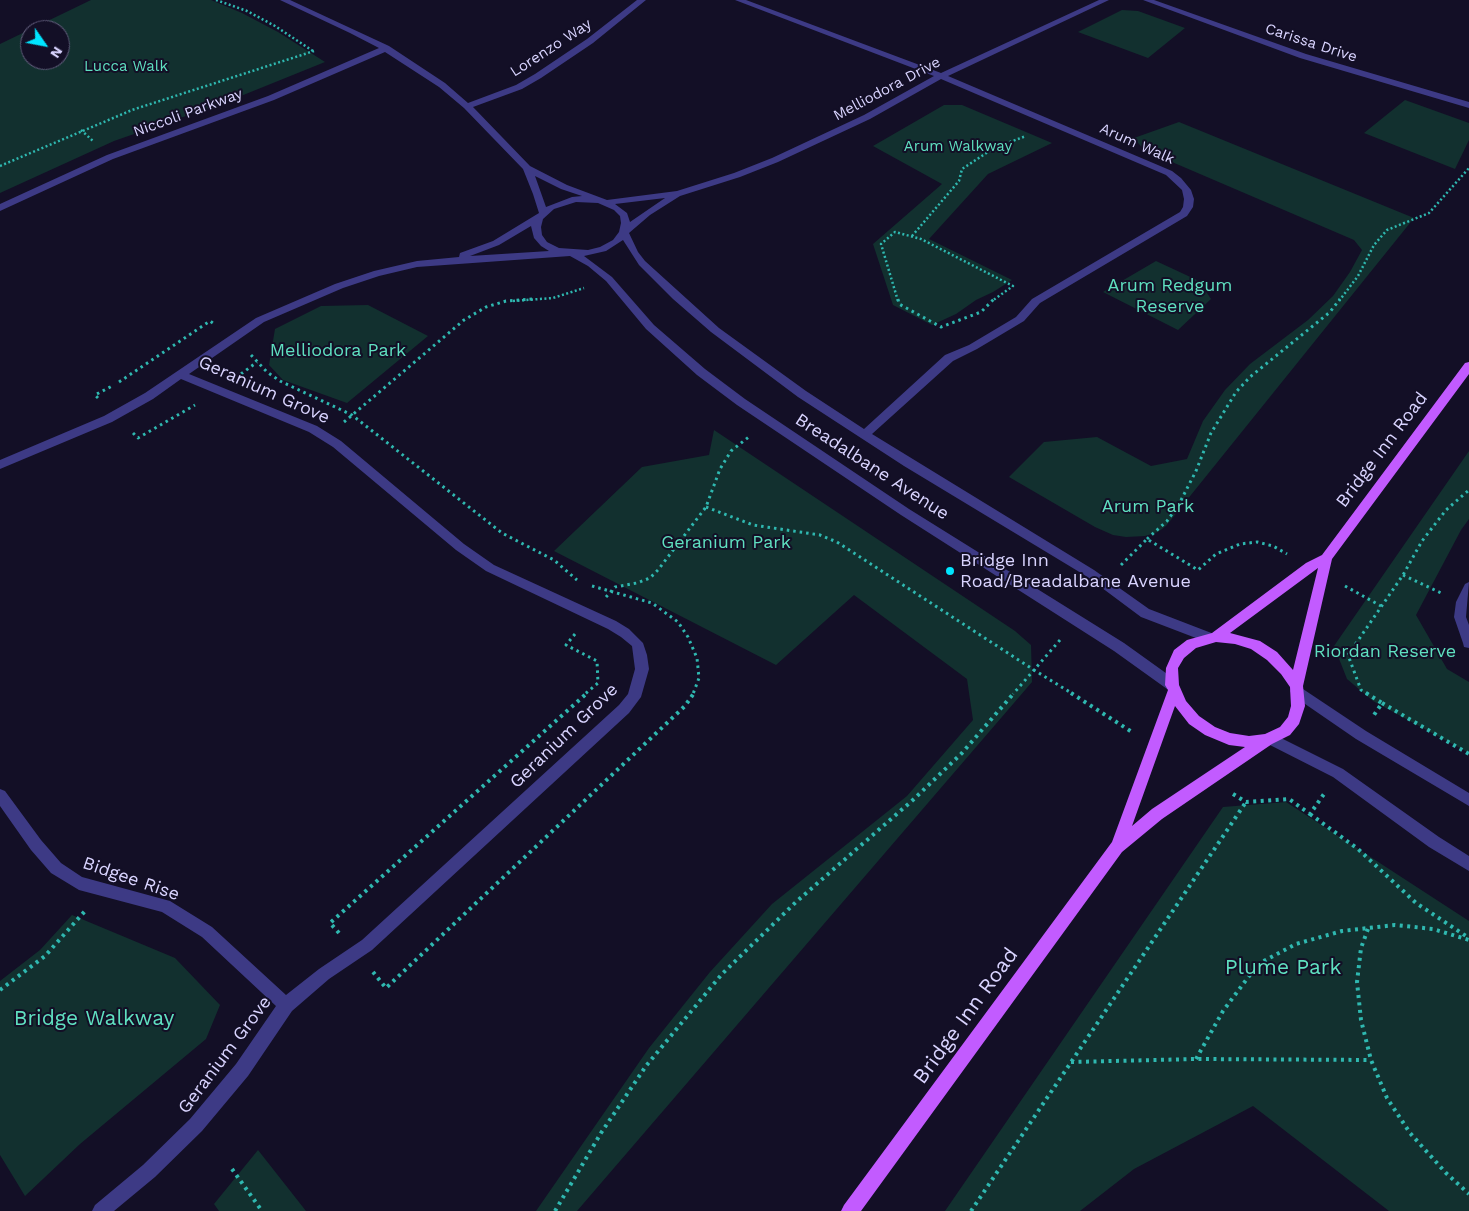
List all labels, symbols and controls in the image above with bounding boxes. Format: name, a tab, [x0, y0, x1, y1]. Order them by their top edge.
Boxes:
street label: Lorenzo Way	[507, 15, 595, 81]
north arrow	[20, 20, 70, 70]
street label: Carissa Drive	[1263, 20, 1359, 66]
text: N	[47, 44, 66, 61]
street label: Melliodora Drive	[830, 53, 944, 125]
park label: Lucca Walk	[84, 58, 168, 76]
street label: Niccoli Parkway	[131, 85, 245, 141]
street label: Arum Walk	[1097, 119, 1177, 169]
park label: Arum Walkway	[904, 138, 1012, 156]
park label: Arum Redgum Reserve	[1108, 275, 1232, 318]
park label: Melliodora Park	[270, 340, 406, 362]
street label: Geranium Grove	[195, 351, 333, 429]
street label: Bridge Inn Road	[1332, 388, 1432, 512]
street label: Breadalbane Avenue	[791, 409, 953, 525]
park label: Arum Park	[1102, 496, 1194, 518]
park label: Geranium Park	[661, 532, 791, 554]
place label: Bridge Inn Road/Breadalbane Avenue	[960, 550, 1191, 592]
marker: Bridge Inn Road/Breadalbane Avenue	[944, 565, 956, 577]
park label: Riordan Reserve	[1314, 641, 1456, 663]
street label: Geranium Grove	[506, 679, 622, 793]
street label: Bidgee Rise	[80, 852, 182, 906]
street label: Bridge Inn Road	[908, 943, 1024, 1089]
park label: Plume Park	[1225, 955, 1341, 981]
street label: Geranium Grove	[174, 992, 276, 1118]
park label: Bridge Walkway	[14, 1006, 174, 1032]

